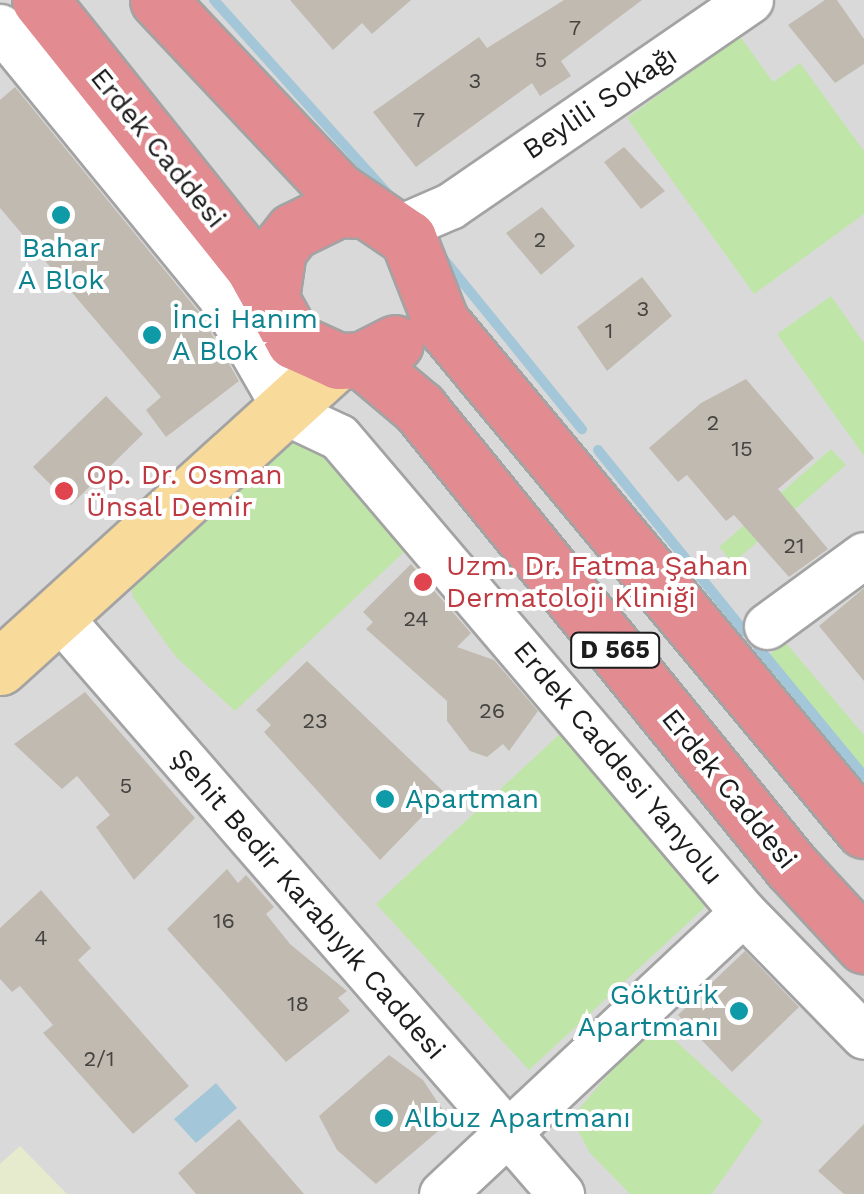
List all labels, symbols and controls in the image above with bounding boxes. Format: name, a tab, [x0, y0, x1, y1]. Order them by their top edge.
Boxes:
house number: 7	[569, 15, 581, 41]
street label: Beylili Sokağı	[517, 39, 683, 167]
house number: 5	[535, 47, 547, 73]
street label: Erdek Caddesi	[83, 61, 233, 235]
house number: 3	[469, 68, 481, 94]
house number: 7	[413, 107, 425, 133]
marker: Bahar A Blok	[50, 204, 72, 226]
house number: 2	[534, 227, 546, 253]
place label: Bahar A Blok	[17, 231, 105, 297]
house number: 3	[637, 296, 649, 322]
place label: İnci Hanım A Blok	[172, 302, 318, 368]
house number: 1	[605, 318, 613, 344]
marker: İnci Hanım A Blok	[141, 324, 163, 346]
house number: 2	[707, 410, 719, 436]
house number: 15	[731, 436, 753, 462]
place label: Op. Dr. Osman Ünsal Demir	[86, 458, 283, 524]
marker: Op. Dr. Osman Ünsal Demir	[51, 478, 77, 504]
house number: 21	[783, 533, 805, 559]
place label: Uzm. Dr. Fatma Şahan Dermatoloji Kliniği	[446, 549, 749, 615]
marker: Uzm. Dr. Fatma Şahan Dermatoloji Kliniği	[410, 569, 436, 595]
house number: 24	[403, 606, 429, 632]
road number: D 565	[570, 630, 660, 670]
street label: Erdek Caddesi Yanyolu	[506, 634, 730, 892]
house number: 26	[479, 698, 505, 724]
street label: Erdek Caddesi	[654, 702, 804, 876]
house number: 23	[302, 708, 328, 734]
street label: Şehit Bedir Karabıyık Caddesi	[163, 741, 453, 1067]
house number: 5	[120, 773, 132, 799]
place label: Apartman	[405, 782, 539, 816]
marker: Apartman	[374, 788, 396, 810]
house number: 16	[213, 908, 235, 934]
house number: 4	[34, 925, 48, 951]
place label: Göktürk Apartmanı	[577, 978, 719, 1044]
house number: 18	[287, 991, 309, 1017]
marker: Göktürk Apartmanı	[728, 1000, 750, 1022]
house number: 2/1	[83, 1046, 115, 1072]
place label: Albuz Apartmanı	[404, 1101, 632, 1135]
marker: Albuz Apartmanı	[373, 1107, 395, 1129]

